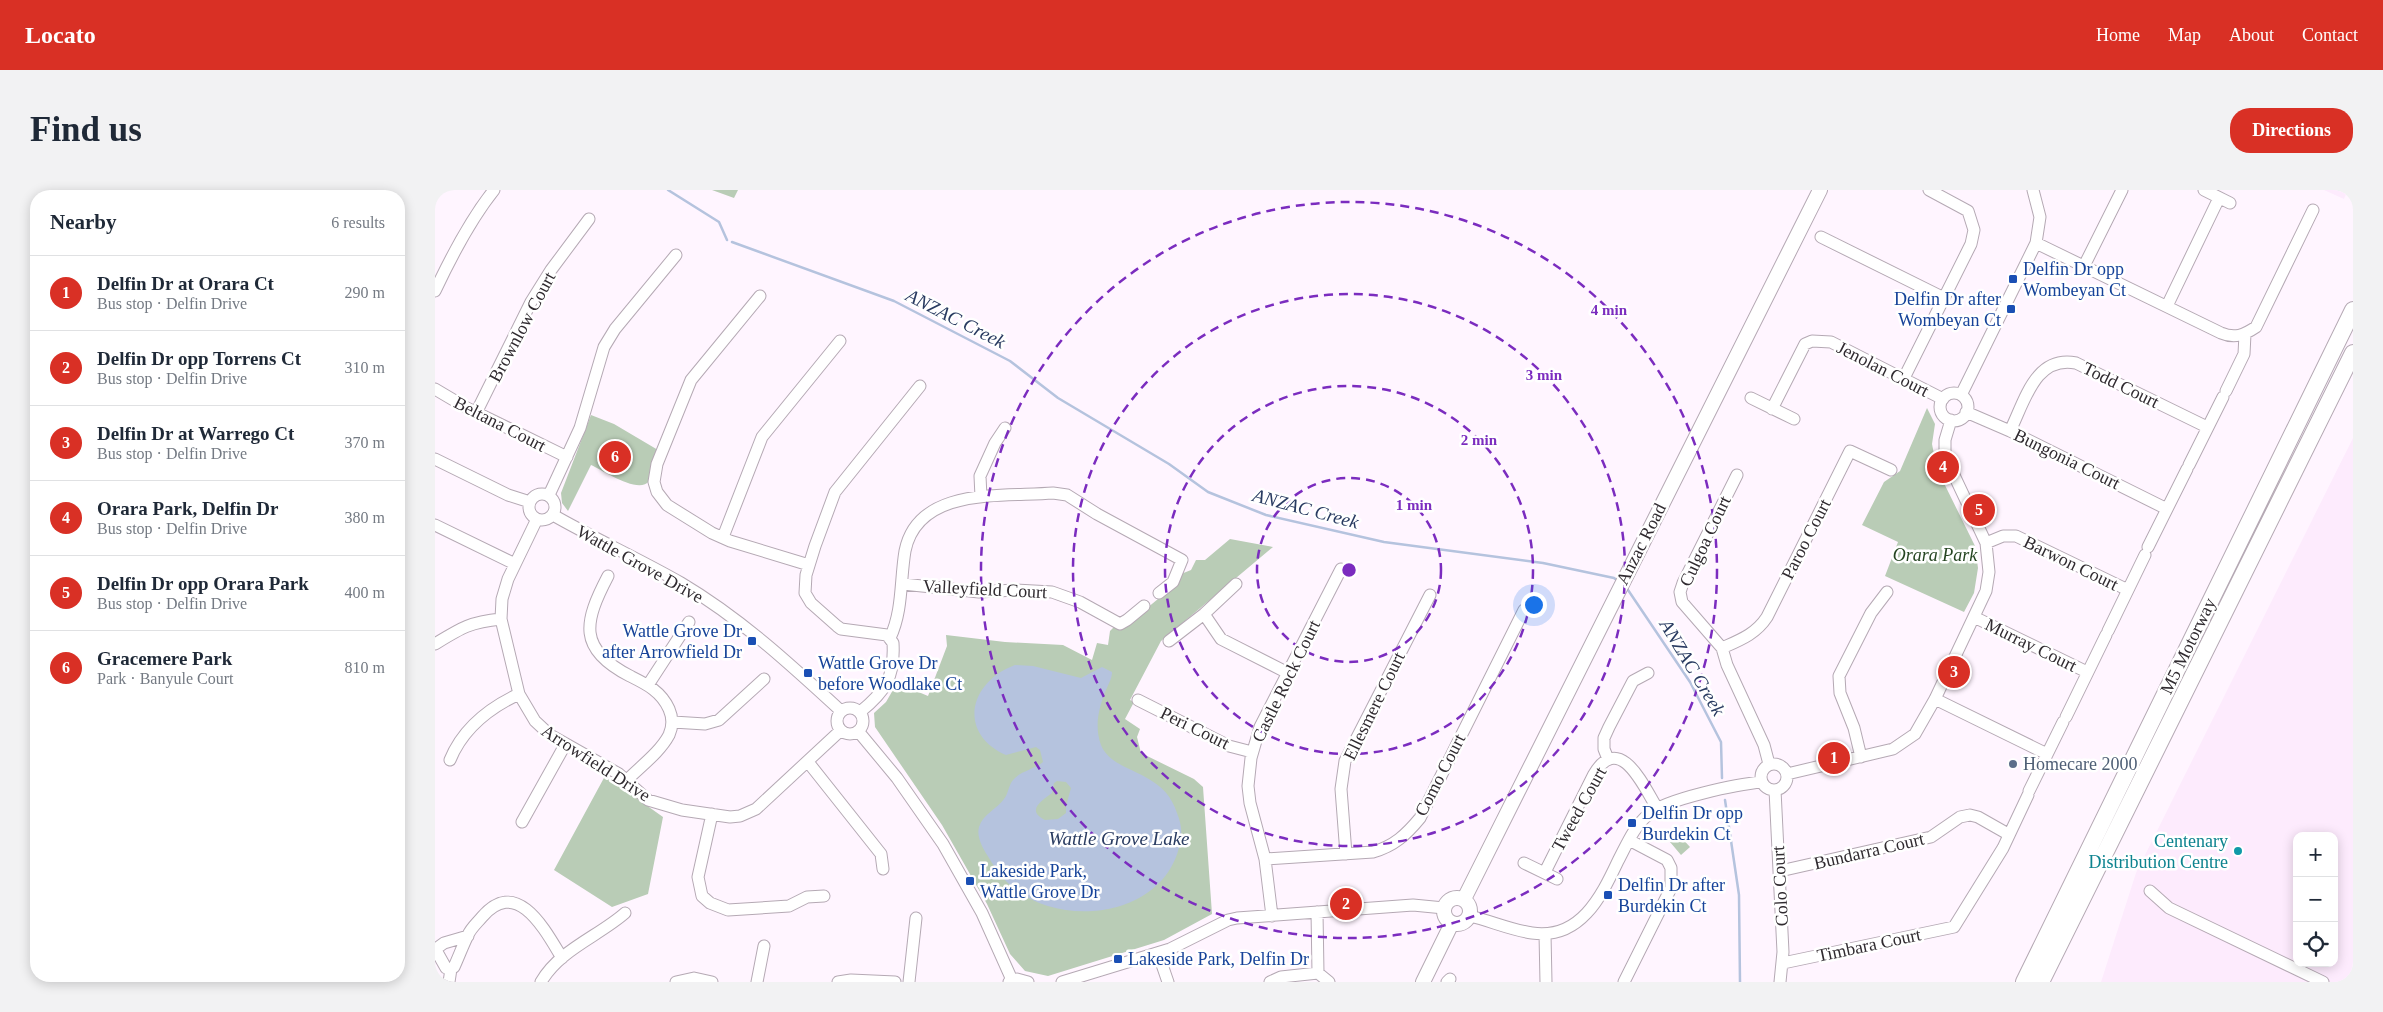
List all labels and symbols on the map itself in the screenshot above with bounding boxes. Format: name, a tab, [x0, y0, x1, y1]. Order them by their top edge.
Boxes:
place label: Delfin Dr opp Wombeyan Ct	[2023, 259, 2126, 300]
street label: Brownlow Court	[485, 269, 559, 385]
marker: Delfin Dr opp Wombeyan Ct	[2007, 273, 2019, 285]
water label: ANZAC Creek	[901, 284, 1009, 353]
place label: Delfin Dr after Wombeyan Ct	[1894, 289, 2001, 330]
text: 4 min	[1591, 302, 1628, 318]
marker: Delfin Dr after Wombeyan Ct	[2005, 303, 2017, 315]
street label: Jenolan Court	[1834, 337, 1932, 401]
street label: Todd Court	[2080, 358, 2162, 412]
text: 3 min	[1526, 367, 1563, 383]
street label: Beltana Court	[451, 392, 549, 456]
street label: Bungonia Court	[2011, 425, 2123, 493]
text: 2 min	[1461, 432, 1498, 448]
pin: 6	[599, 438, 631, 476]
pin: 4	[1927, 448, 1959, 486]
water label: ANZAC Creek	[1249, 484, 1362, 533]
pin: 5	[1963, 491, 1995, 529]
street label: Culgoa Court	[1675, 493, 1735, 589]
street label: Paroo Court	[1777, 495, 1835, 583]
text: 1 min	[1396, 497, 1433, 513]
street label: Anzac Road	[1612, 500, 1670, 588]
street label: Wattle Grove Drive	[573, 521, 707, 607]
street label: Barwon Court	[2021, 532, 2121, 594]
park label: Orara Park	[1893, 545, 1978, 565]
centre of rings	[1340, 561, 1358, 579]
street label: Valleyfield Court	[922, 576, 1048, 602]
your location	[1521, 592, 1547, 618]
street label: M5 Motorway	[2156, 595, 2220, 697]
water label: ANZAC Creek	[1655, 614, 1730, 720]
street label: Murray Court	[1982, 614, 2080, 676]
street label: Castle Rock Court	[1248, 617, 1324, 745]
place label: Wattle Grove Dr after Arrowfield Dr	[602, 621, 742, 662]
marker: Wattle Grove Dr after Arrowfield Dr	[746, 635, 758, 647]
street label: Ellesmere Court	[1339, 649, 1409, 763]
place label: Wattle Grove Dr before Woodlake Ct	[818, 653, 962, 694]
pin: 3	[1938, 653, 1970, 691]
marker: Wattle Grove Dr before Woodlake Ct	[802, 667, 814, 679]
street label: Peri Court	[1157, 703, 1233, 753]
street label: Arrowfield Drive	[538, 720, 654, 806]
street label: Como Court	[1411, 731, 1469, 819]
pin: 1	[1818, 739, 1850, 777]
place label: Homecare 2000	[2023, 754, 2137, 774]
marker: Homecare 2000	[2007, 758, 2019, 770]
street label: Tweed Court	[1548, 763, 1610, 855]
place label: Delfin Dr opp Burdekin Ct	[1642, 803, 1743, 844]
marker: Delfin Dr opp Burdekin Ct	[1626, 817, 1638, 829]
water label: Wattle Grove Lake	[1048, 828, 1190, 849]
street label: Bundarra Court	[1812, 829, 1926, 873]
place label: Centenary Distribution Centre	[2089, 831, 2228, 872]
street label: Colo Court	[1768, 845, 1792, 927]
marker: Centenary Distribution Centre	[2232, 845, 2244, 857]
place label: Lakeside Park, Wattle Grove Dr	[980, 861, 1100, 902]
marker: Lakeside Park, Wattle Grove Dr	[964, 875, 976, 887]
place label: Delfin Dr after Burdekin Ct	[1618, 875, 1725, 916]
pin: 2	[1330, 885, 1362, 923]
marker: Delfin Dr after Burdekin Ct	[1602, 889, 1614, 901]
street label: Timbara Court	[1815, 924, 1923, 966]
place label: Lakeside Park, Delfin Dr	[1128, 949, 1309, 969]
marker: Lakeside Park, Delfin Dr	[1112, 953, 1124, 965]

